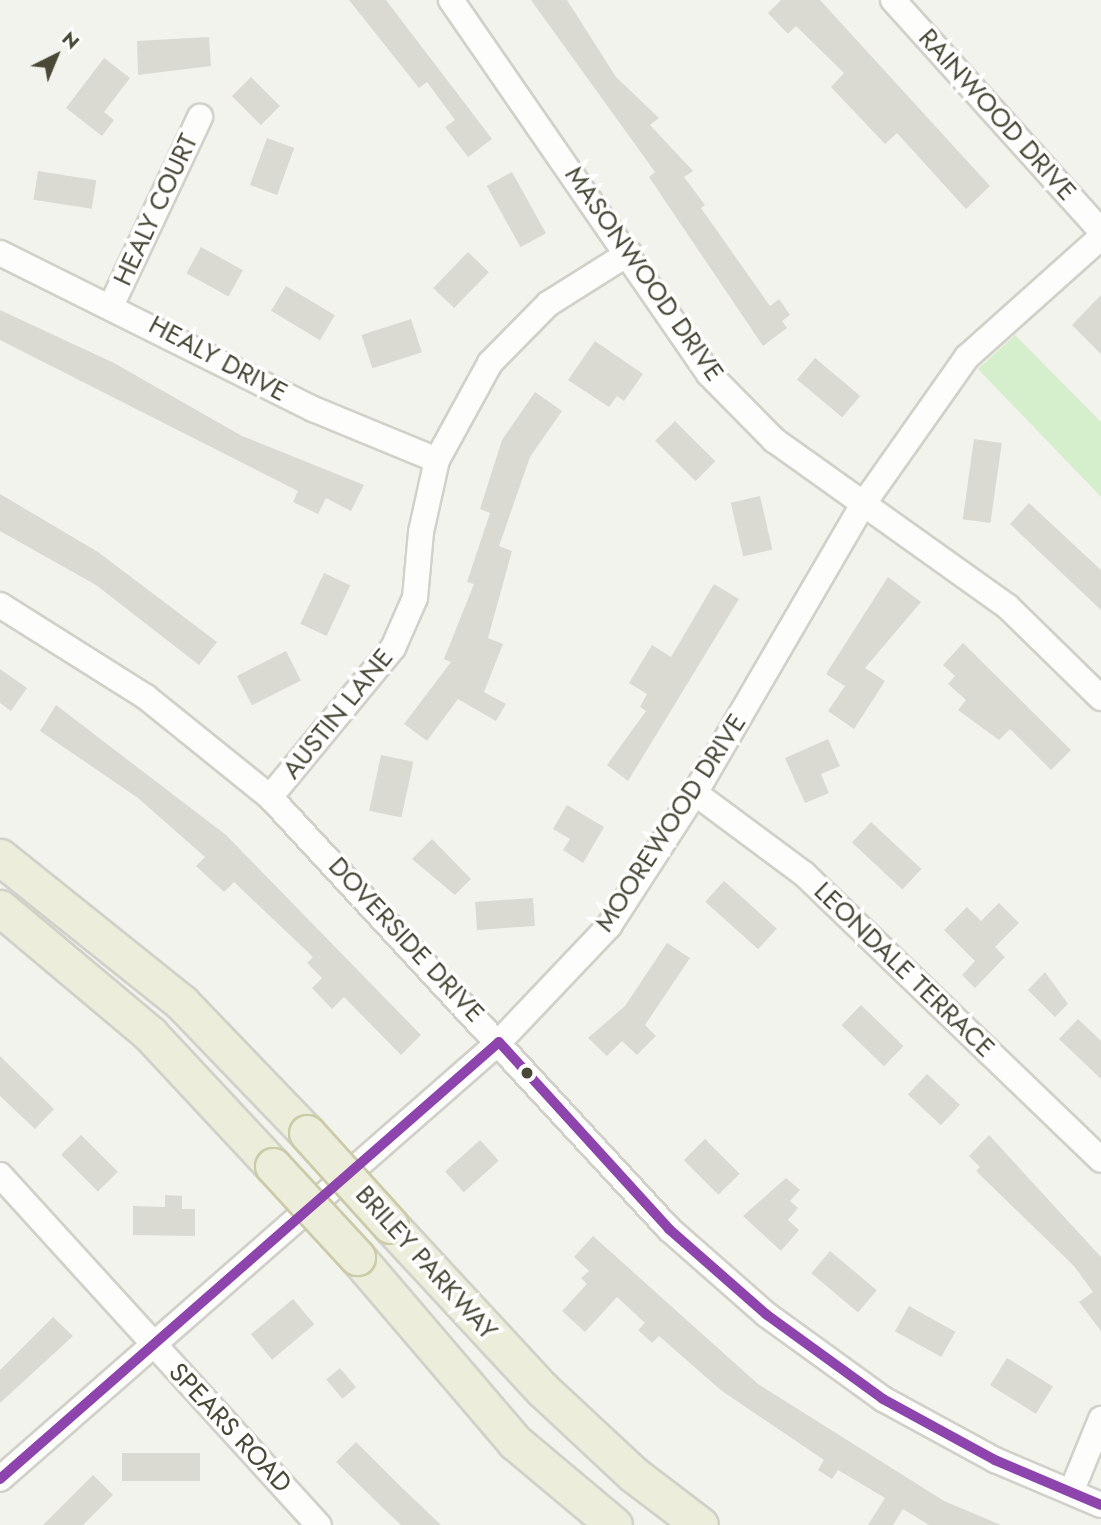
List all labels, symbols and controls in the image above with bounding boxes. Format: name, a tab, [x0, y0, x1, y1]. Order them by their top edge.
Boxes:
north arrow	[21, 21, 91, 91]
street label: RAINWOOD DRIVE	[912, 23, 1082, 207]
text: N	[56, 25, 85, 55]
street label: HEALY COURT	[107, 129, 205, 291]
street label: MASONWOOD DRIVE	[558, 161, 730, 387]
street label: HEALY DRIVE	[143, 309, 293, 409]
street label: AUSTIN LANE	[276, 643, 400, 785]
street label: MOOREWOOD DRIVE	[589, 708, 753, 938]
street label: DOVERSIDE DRIVE	[322, 851, 490, 1029]
street label: LEONDALE TERRACE	[807, 876, 1001, 1064]
unlabelled marker	[520, 1066, 534, 1080]
street label: BRILEY PARKWAY	[349, 1180, 503, 1346]
street label: SPEARS ROAD	[162, 1357, 298, 1499]

